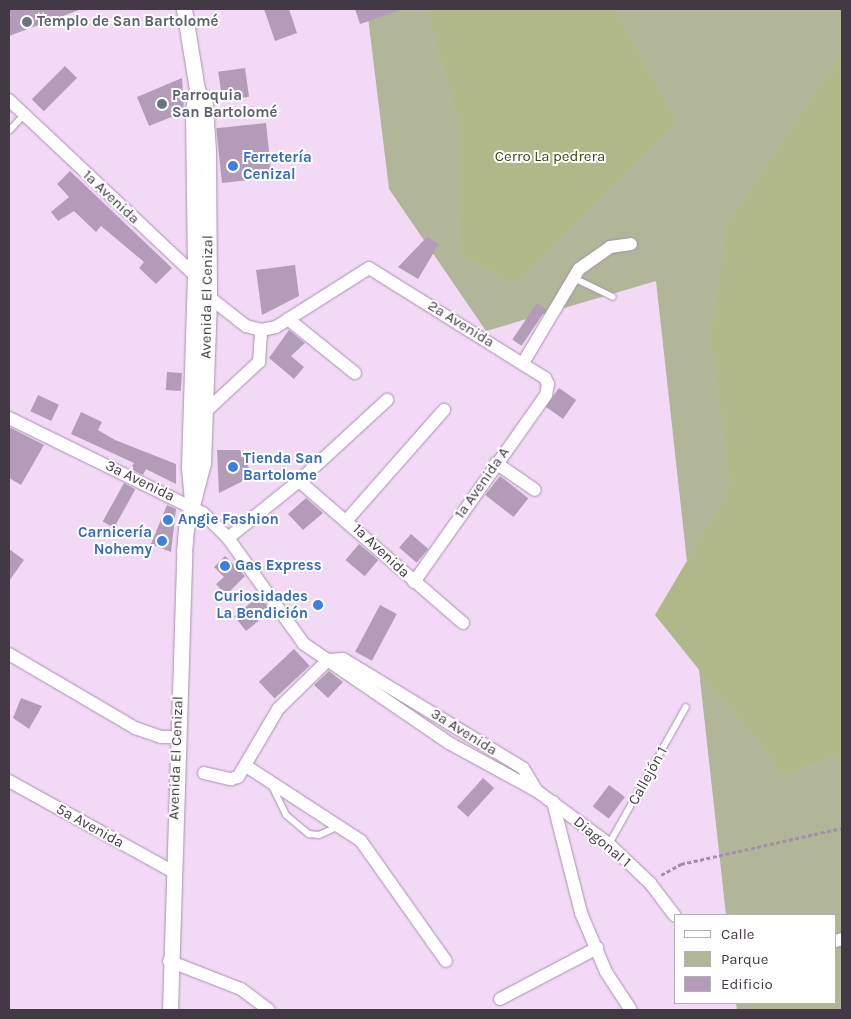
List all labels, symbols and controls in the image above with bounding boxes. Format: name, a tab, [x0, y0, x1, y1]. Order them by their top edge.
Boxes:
place label: Templo de San Bartolomé	[37, 13, 218, 31]
marker: Templo de San Bartolomé	[21, 16, 33, 28]
place label: Parroquia San Bartolomé	[172, 86, 278, 121]
marker: Parroquia San Bartolomé	[156, 98, 168, 110]
place label: Ferretería Cenizal	[243, 148, 312, 183]
park label: Cerro La pedrera	[495, 148, 605, 166]
marker: Ferretería Cenizal	[227, 160, 239, 172]
street label: 1a Avenida	[79, 166, 143, 228]
street label: Avenida El Cenizal	[197, 235, 217, 359]
street label: 2a Avenida	[425, 297, 497, 351]
street label: 1a Avenida A	[451, 444, 513, 522]
place label: Tienda San Bartolome	[243, 449, 323, 484]
street label: 3a Avenida	[102, 456, 178, 506]
marker: Tienda San Bartolome	[227, 461, 239, 473]
place label: Angie Fashion	[178, 511, 279, 529]
marker: Angie Fashion	[162, 514, 174, 526]
street label: 1a Avenida	[349, 520, 413, 582]
place label: Carnicería Nohemy	[78, 523, 152, 558]
marker: Carnicería Nohemy	[156, 535, 168, 547]
place label: Gas Express	[235, 557, 322, 575]
marker: Gas Express	[219, 560, 231, 572]
place label: Curiosidades La Bendición	[214, 587, 308, 622]
marker: Curiosidades La Bendición	[312, 599, 324, 611]
street label: Avenida El Cenizal	[165, 696, 187, 820]
street label: 3a Avenida	[427, 705, 501, 759]
street label: Callejón 1	[625, 744, 671, 808]
street label: 5a Avenida	[53, 800, 127, 852]
street label: Diagonal 1	[570, 813, 634, 871]
legend	[674, 914, 836, 1004]
text: Calle	[721, 925, 755, 943]
text: Parque	[721, 950, 769, 968]
text: Edificio	[721, 975, 773, 993]

